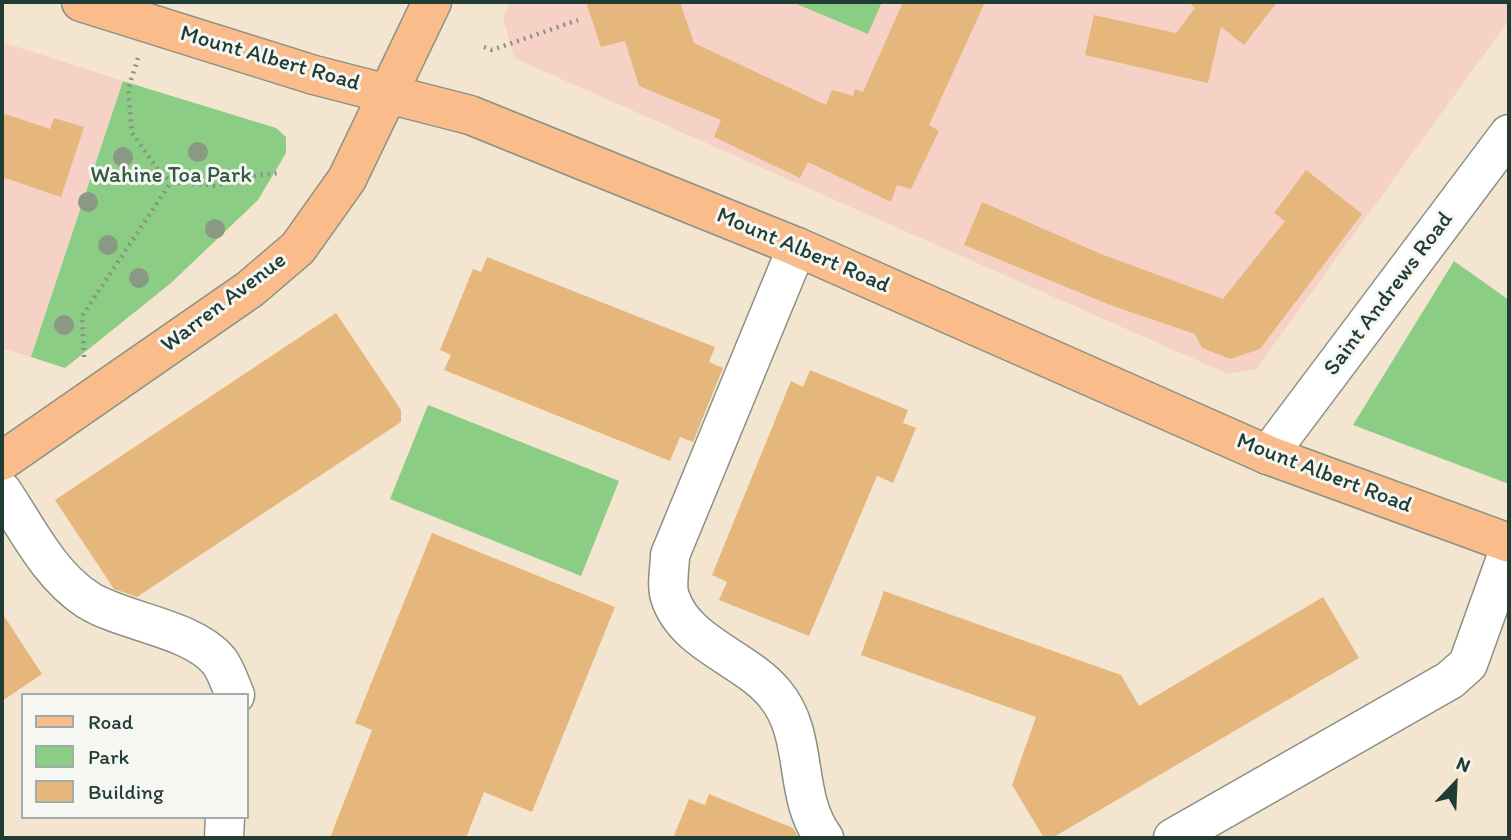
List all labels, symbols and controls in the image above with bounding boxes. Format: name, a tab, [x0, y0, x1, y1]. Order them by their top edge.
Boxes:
street label: Mount Albert Road	[177, 20, 363, 98]
park label: Wahine Toa Park	[90, 162, 252, 190]
street label: Mount Albert Road	[712, 202, 894, 300]
street label: Saint Andrews Road	[1318, 207, 1460, 381]
street label: Warren Avenue	[156, 247, 292, 359]
street label: Mount Albert Road	[1232, 428, 1416, 520]
legend	[21, 693, 248, 819]
text: Road	[88, 709, 133, 734]
text: Park	[88, 744, 129, 769]
north arrow	[1420, 749, 1490, 819]
text: N	[1453, 751, 1474, 777]
text: Building	[88, 779, 164, 804]

